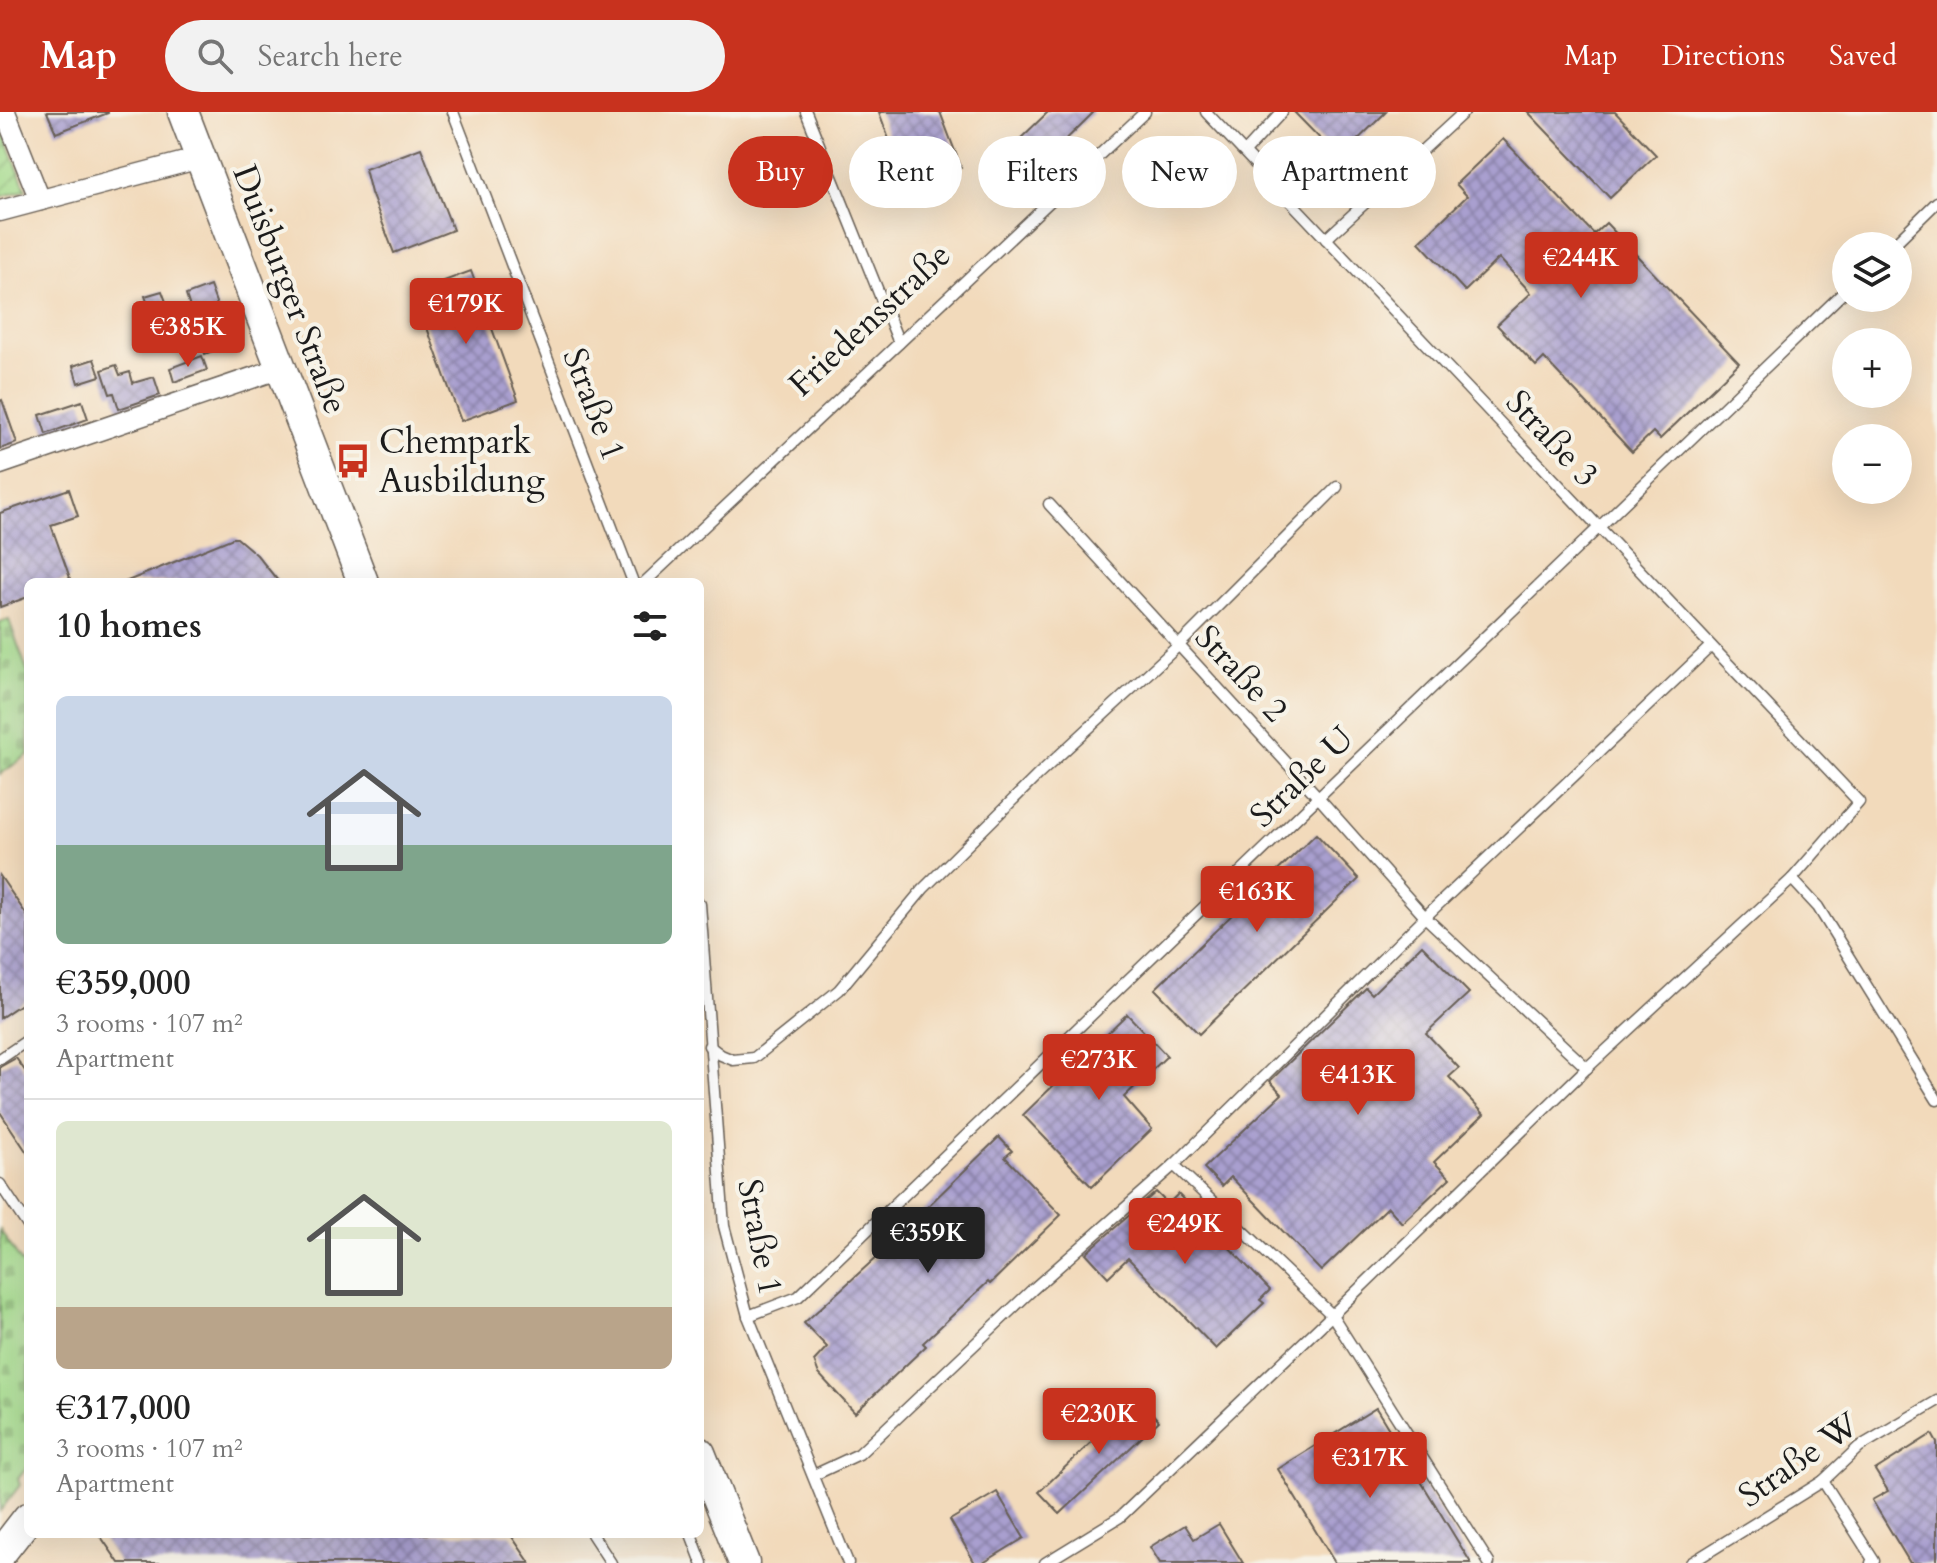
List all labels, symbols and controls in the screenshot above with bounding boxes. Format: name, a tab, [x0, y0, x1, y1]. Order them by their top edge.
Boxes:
search box	[165, 20, 725, 92]
text: Map	[40, 30, 117, 82]
icon: search	[193, 34, 237, 78]
text: Search here	[257, 36, 403, 77]
text: Map	[1564, 37, 1618, 75]
text: Directions	[1662, 37, 1785, 75]
text: Saved	[1829, 37, 1897, 75]
chip: Buy	[728, 136, 833, 208]
chip: Rent	[849, 136, 962, 208]
chip: Filters	[978, 136, 1106, 208]
chip: New	[1122, 136, 1237, 208]
chip: Apartment	[1253, 136, 1436, 208]
street label: Duisburger Straße	[221, 158, 359, 420]
pin: €244K	[1525, 232, 1637, 300]
map controls	[1832, 232, 1912, 504]
button: layers	[1832, 232, 1912, 312]
street label: Friedensstraße	[779, 233, 961, 407]
text: €244K	[1543, 240, 1619, 275]
pin: €179K	[410, 278, 522, 346]
text: €179K	[428, 286, 504, 321]
pin: €385K	[132, 301, 244, 369]
text: €385K	[150, 309, 226, 344]
button: +	[1832, 328, 1912, 408]
street label: Straße 1	[552, 341, 637, 467]
street label: Straße 3	[1496, 380, 1609, 497]
place label: Chempark Ausbildung	[379, 419, 545, 504]
button: −	[1832, 424, 1912, 504]
bus stop icon: Chempark Ausbildung	[334, 442, 372, 480]
text: 10 homes	[56, 603, 202, 649]
icon: filters	[628, 604, 672, 648]
street label: Straße 2	[1185, 615, 1298, 732]
street label: Straße U	[1240, 716, 1364, 838]
icon: home	[292, 748, 436, 892]
pin: €163K	[1201, 866, 1313, 934]
text: €163K	[1219, 874, 1295, 909]
text: €359,000	[56, 960, 191, 1006]
text: 3 rooms · 107 m²	[56, 1006, 243, 1041]
pin: €273K	[1043, 1034, 1155, 1102]
text: Apartment	[56, 1041, 174, 1076]
text: €273K	[1061, 1042, 1137, 1077]
pin: €413K	[1302, 1049, 1414, 1117]
text: €413K	[1320, 1057, 1396, 1092]
icon: home	[292, 1173, 436, 1317]
street label: Straße 1	[726, 1175, 794, 1299]
pin: €249K	[1129, 1198, 1241, 1266]
text: €249K	[1147, 1206, 1223, 1241]
pin: €359K	[872, 1207, 984, 1275]
text: €359K	[890, 1215, 966, 1250]
text: €317,000	[56, 1385, 191, 1431]
pin: €230K	[1043, 1388, 1155, 1456]
text: €230K	[1061, 1396, 1137, 1431]
street label: Straße W	[1729, 1401, 1868, 1518]
text: 3 rooms · 107 m²	[56, 1431, 243, 1466]
pin: €317K	[1314, 1432, 1426, 1500]
text: €317K	[1332, 1440, 1408, 1475]
text: Apartment	[56, 1466, 174, 1501]

